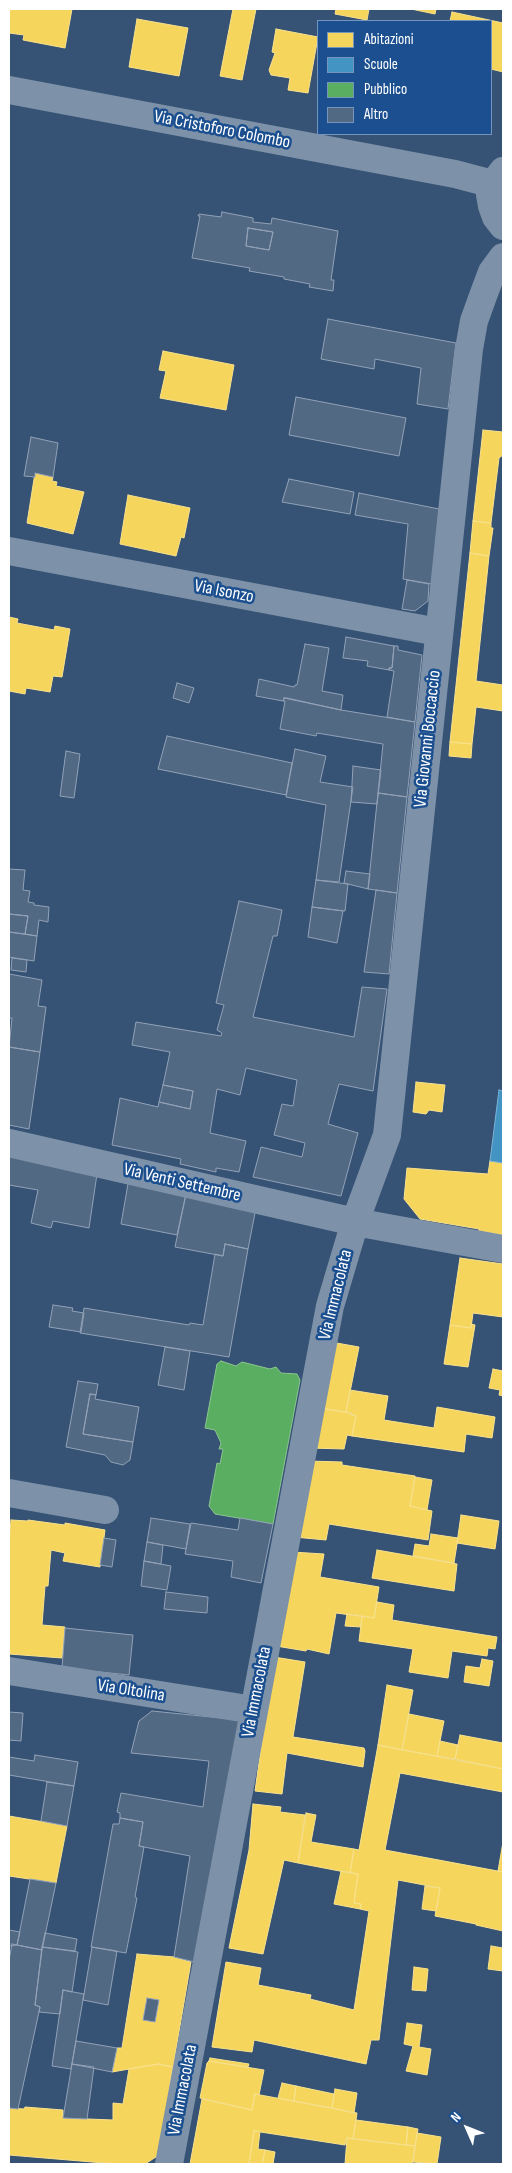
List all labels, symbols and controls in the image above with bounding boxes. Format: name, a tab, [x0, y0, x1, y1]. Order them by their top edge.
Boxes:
legend	[317, 20, 492, 135]
text: Abitazioni	[364, 30, 414, 49]
text: Scuole	[364, 55, 398, 74]
text: Pubblico	[364, 80, 407, 99]
text: Altro	[364, 105, 388, 124]
street label: Via Cristoforo Colombo	[152, 106, 292, 154]
street label: Via Isonzo	[192, 576, 256, 608]
street label: Via Giovanni Boccaccio	[410, 669, 446, 809]
street label: Via Venti Settembre	[121, 1159, 243, 1207]
street label: Via Immacolata	[314, 1248, 358, 1342]
street label: Via Immacolata	[238, 1645, 276, 1739]
street label: Via Oltolina	[96, 1675, 166, 1707]
street label: Via Immacolata	[164, 2043, 202, 2137]
north arrow	[442, 2103, 492, 2153]
text: N	[447, 2109, 465, 2126]

